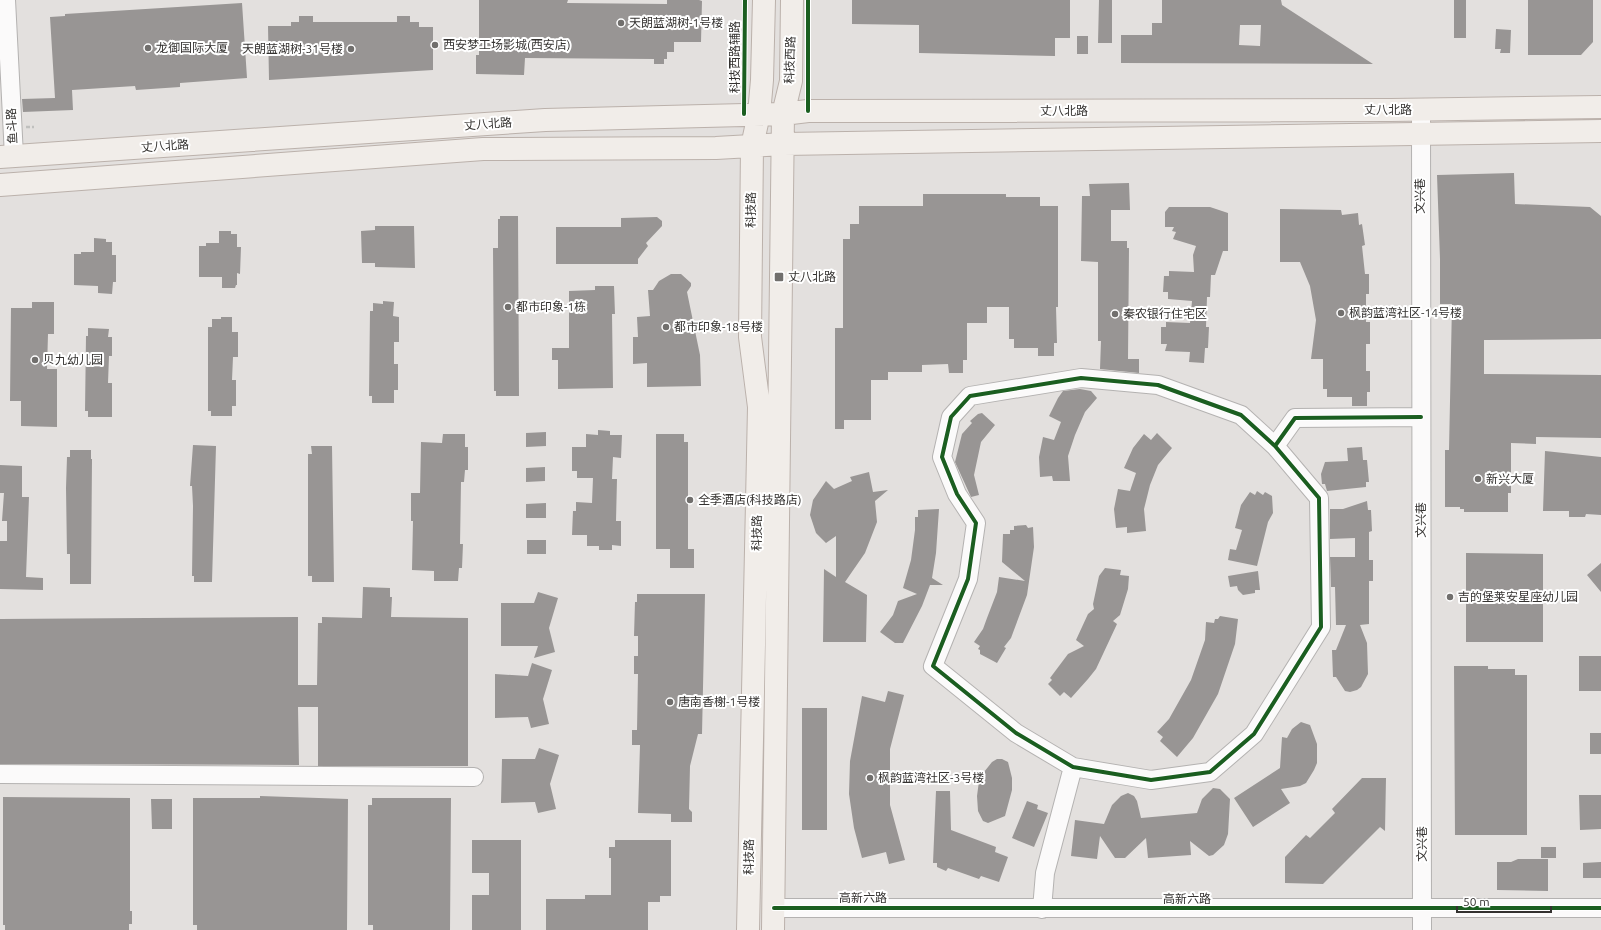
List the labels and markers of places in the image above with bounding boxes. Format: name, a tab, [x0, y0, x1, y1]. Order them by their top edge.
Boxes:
place label: 天朗蓝湖树-1号楼	[629, 16, 723, 29]
marker: 天朗蓝湖树-1号楼	[616, 18, 626, 28]
place label: 西安梦工场影城(西安店)	[443, 38, 571, 52]
marker: 西安梦工场影城(西安店)	[430, 40, 440, 50]
place label: 龙御国际大厦	[156, 41, 228, 54]
place label: 天朗蓝湖树-31号楼	[242, 42, 343, 55]
marker: 龙御国际大厦	[143, 43, 153, 53]
marker: 天朗蓝湖树-31号楼	[346, 44, 356, 54]
place label: 丈八北路	[788, 270, 836, 283]
marker: 丈八北路	[773, 271, 785, 283]
place label: 都市印象-1栋	[516, 300, 586, 313]
marker: 都市印象-1栋	[503, 302, 513, 312]
place label: 枫韵蓝湾社区-14号楼	[1349, 306, 1462, 319]
place label: 秦农银行住宅区	[1123, 307, 1207, 320]
marker: 枫韵蓝湾社区-14号楼	[1336, 308, 1346, 318]
marker: 秦农银行住宅区	[1110, 309, 1120, 319]
place label: 都市印象-18号楼	[674, 320, 763, 333]
marker: 都市印象-18号楼	[661, 322, 671, 332]
place label: 贝九幼儿园	[43, 353, 103, 366]
marker: 贝九幼儿园	[30, 355, 40, 365]
place label: 新兴大厦	[1486, 472, 1534, 485]
marker: 新兴大厦	[1473, 474, 1483, 484]
place label: 全季酒店(科技路店)	[698, 493, 802, 507]
marker: 全季酒店(科技路店)	[685, 495, 695, 505]
place label: 吉的堡莱安星座幼儿园	[1458, 590, 1578, 603]
marker: 吉的堡莱安星座幼儿园	[1445, 592, 1455, 602]
place label: 唐南香榭-1号楼	[678, 695, 760, 708]
marker: 唐南香榭-1号楼	[665, 697, 675, 707]
place label: 枫韵蓝湾社区-3号楼	[878, 771, 984, 784]
marker: 枫韵蓝湾社区-3号楼	[865, 773, 875, 783]

